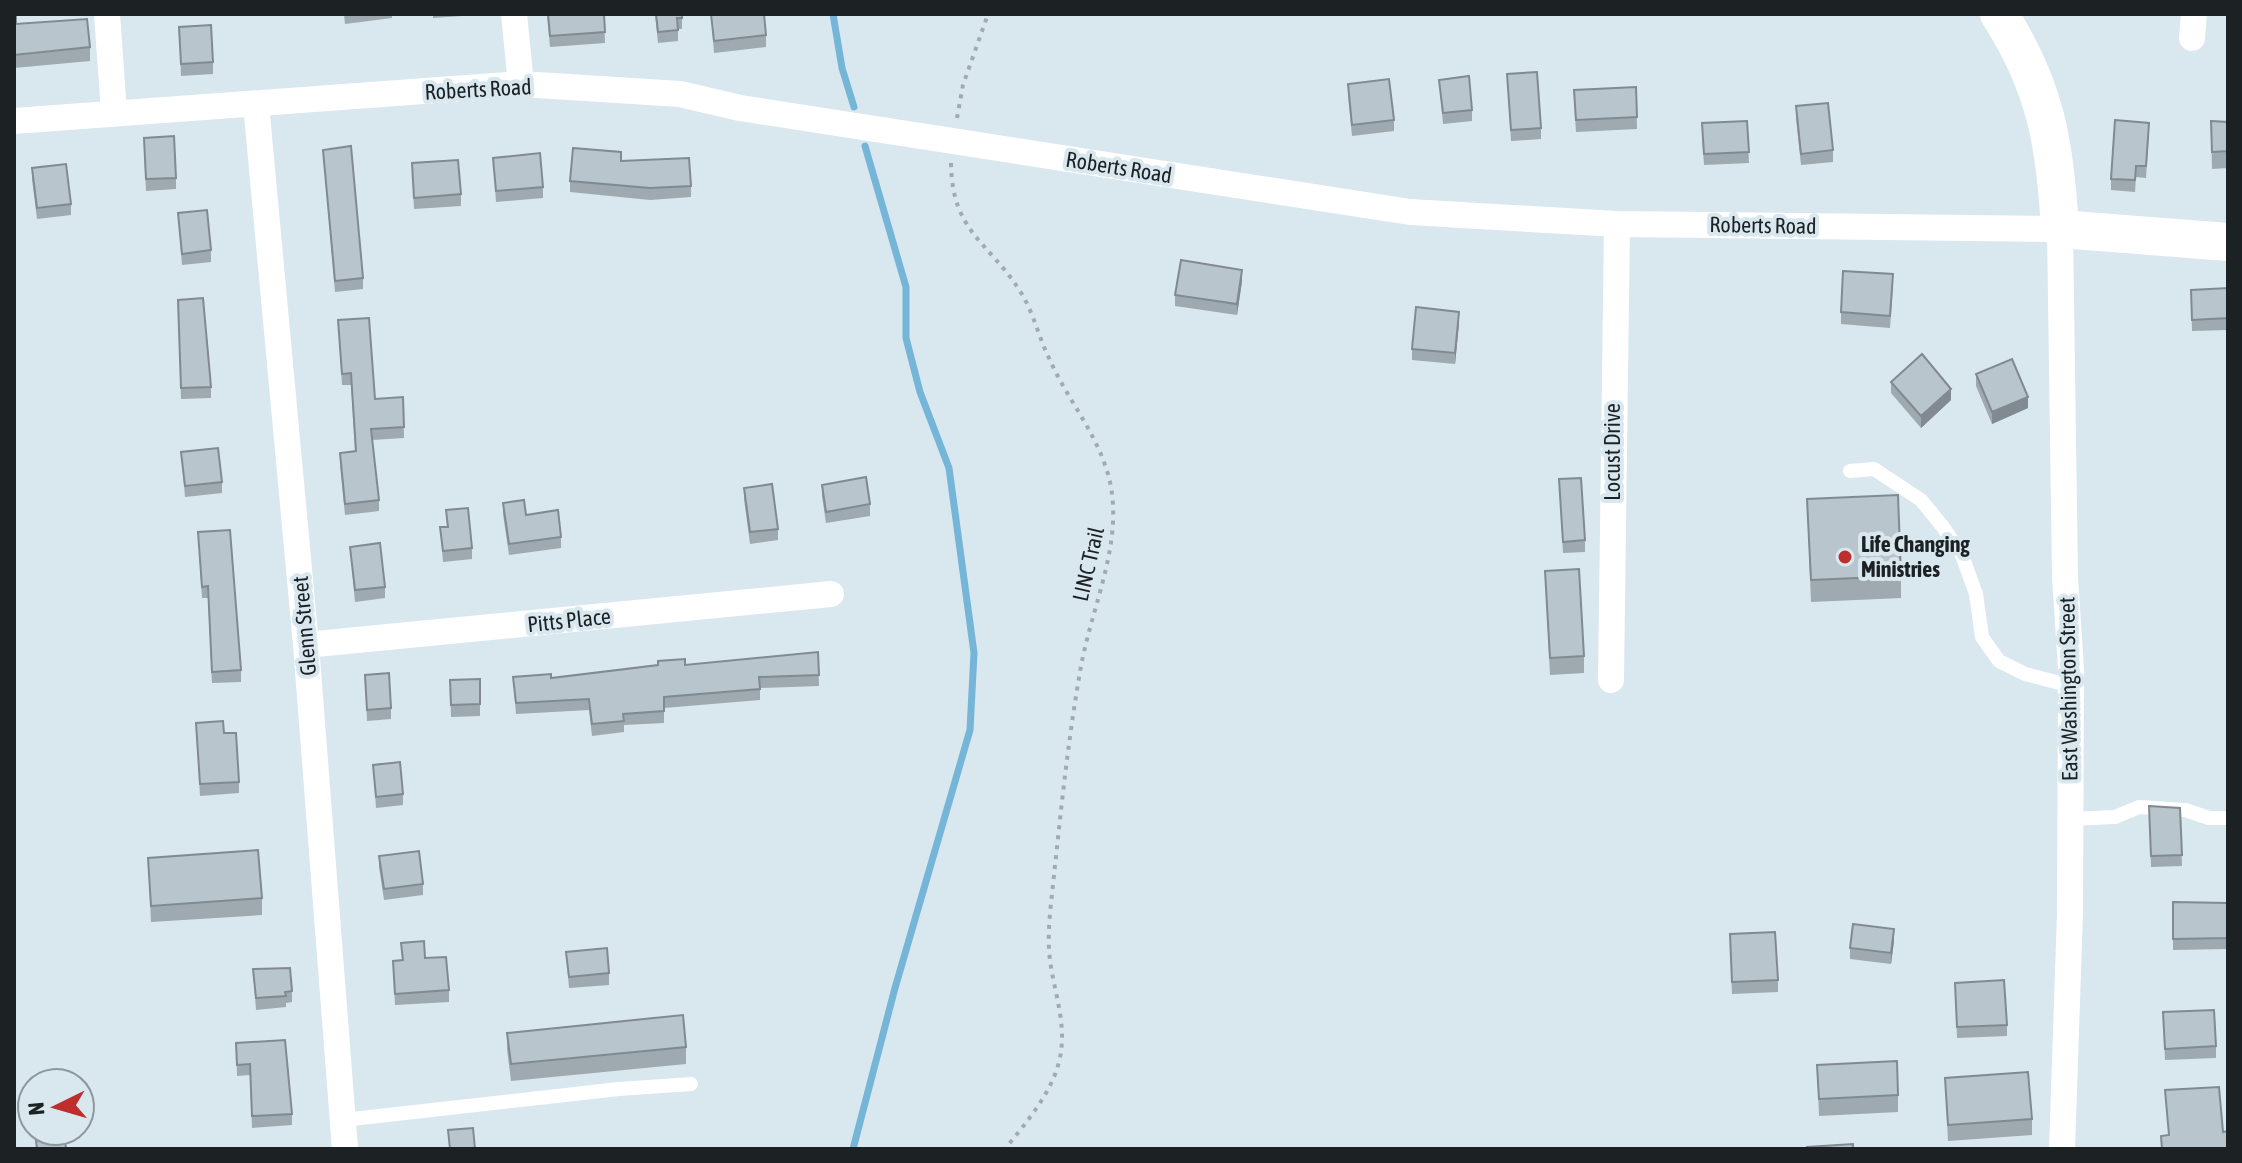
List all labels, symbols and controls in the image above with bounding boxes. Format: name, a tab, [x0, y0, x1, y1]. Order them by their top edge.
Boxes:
street label: Roberts Road	[424, 73, 532, 105]
street label: Roberts Road	[1064, 146, 1174, 188]
street label: Roberts Road	[1709, 211, 1817, 239]
street label: Locust Drive	[1599, 403, 1625, 501]
street label: LINC Trail	[1067, 524, 1109, 604]
place label: Life Changing Ministries	[1861, 531, 1970, 582]
marker: Life Changing Ministries	[1836, 548, 1854, 566]
street label: Glenn Street	[287, 575, 321, 677]
street label: East Washington Street	[2053, 597, 2083, 781]
street label: Pitts Place	[526, 603, 612, 637]
north arrow	[16, 1067, 96, 1147]
text: N	[23, 1101, 50, 1116]

